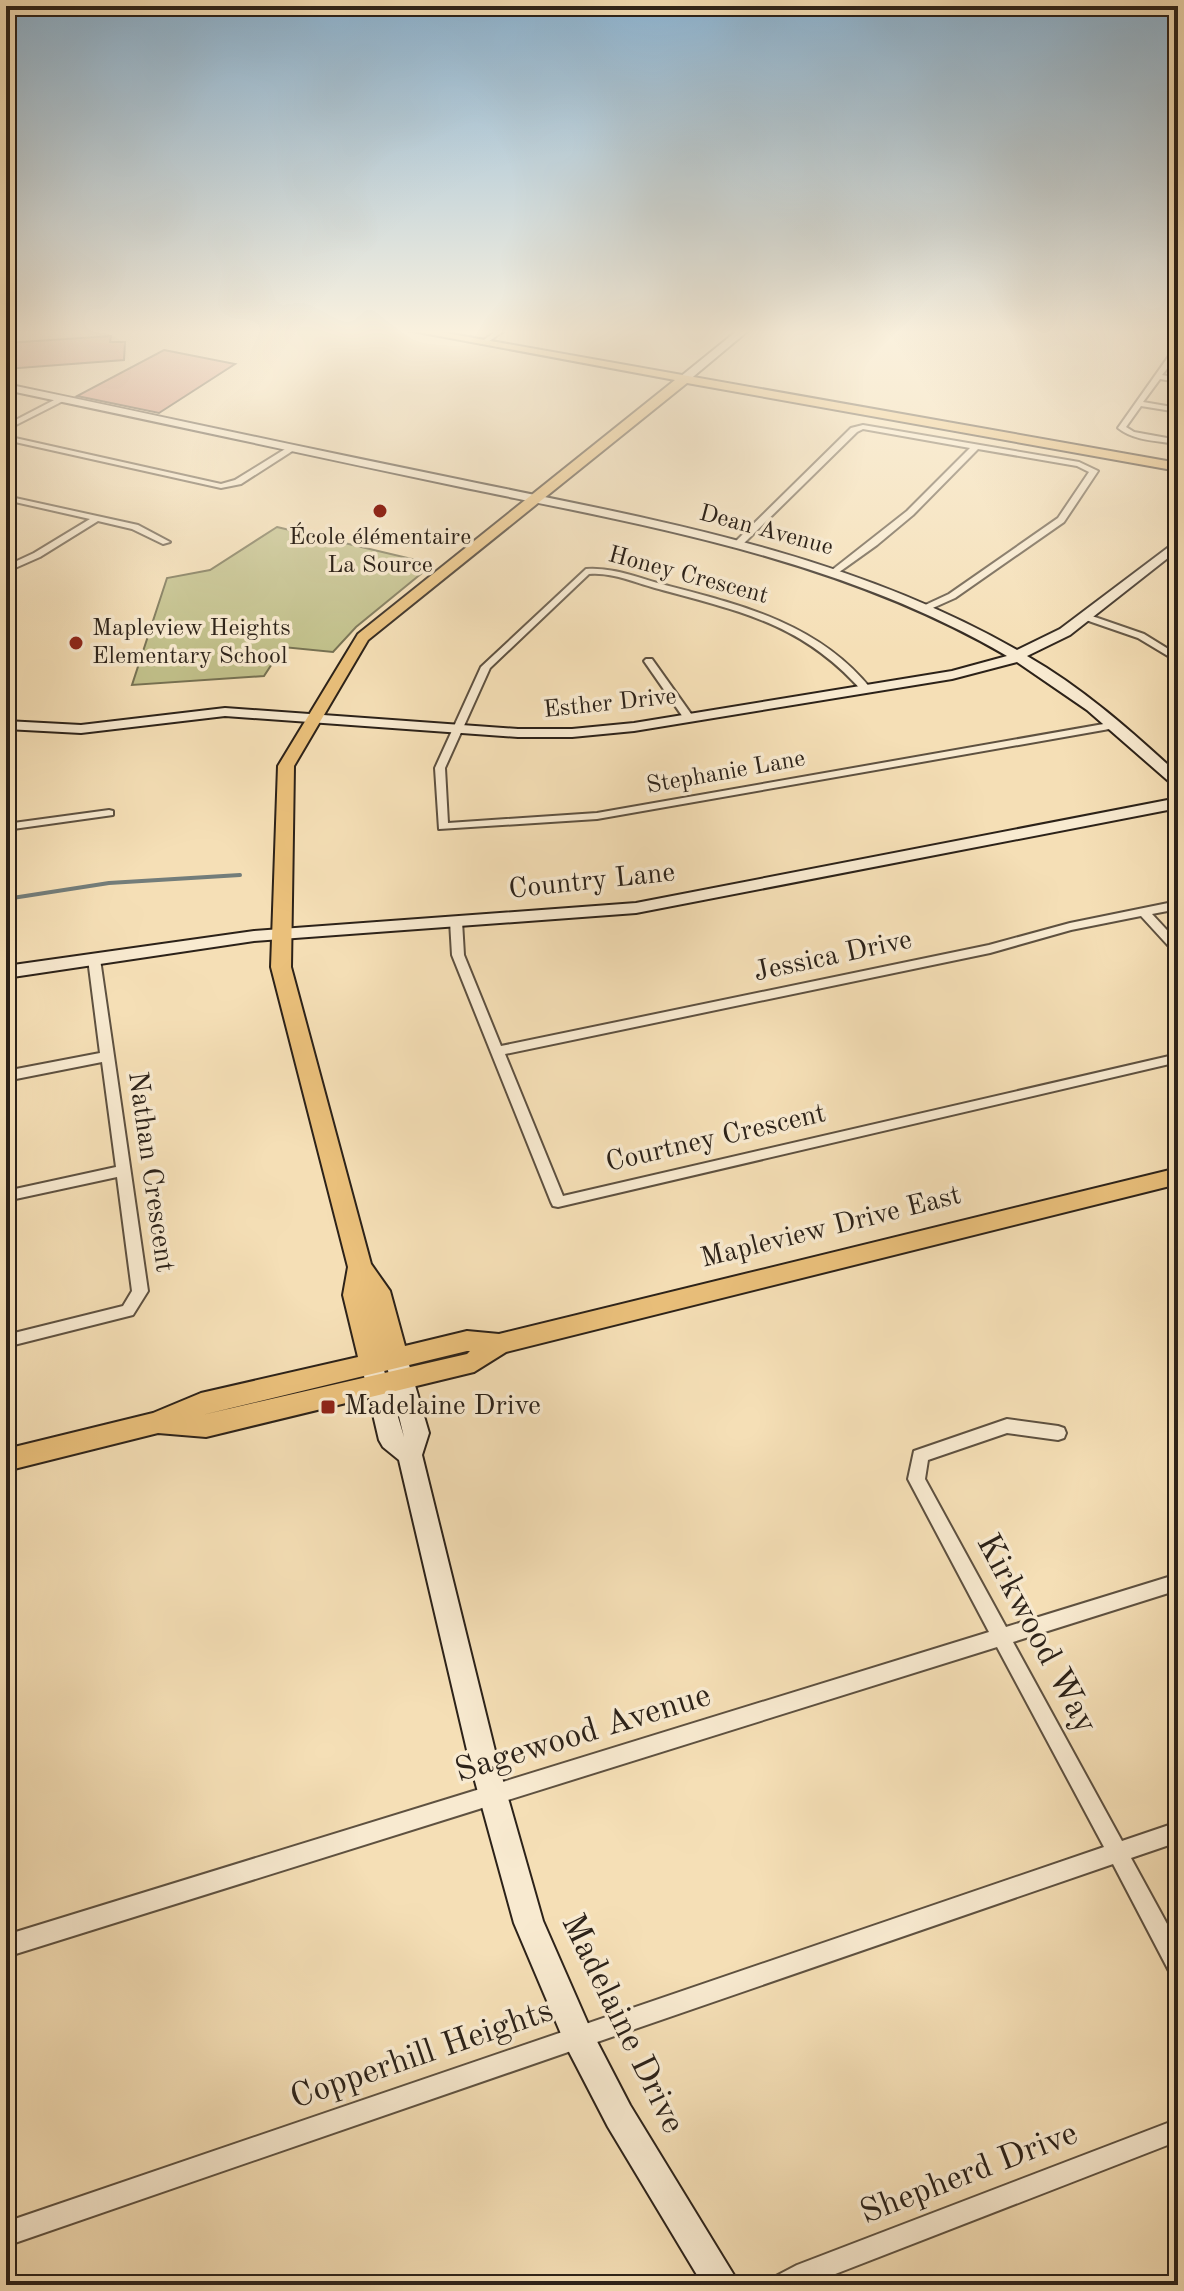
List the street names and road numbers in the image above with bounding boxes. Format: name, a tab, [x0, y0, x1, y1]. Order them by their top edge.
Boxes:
street label: Dean Avenue	[696, 502, 836, 560]
street label: Honey Crescent	[605, 543, 771, 609]
street label: Esther Drive	[542, 685, 678, 723]
street label: Stephanie Lane	[645, 747, 807, 799]
street label: Country Lane	[507, 859, 677, 905]
street label: Jessica Drive	[751, 927, 915, 987]
street label: Nathan Crescent	[122, 1070, 178, 1274]
street label: Courtney Crescent	[603, 1100, 829, 1178]
street label: Mapleview Drive East	[698, 1182, 964, 1274]
street label: Kirkwood Way	[969, 1529, 1103, 1739]
street label: Sagewood Avenue	[451, 1679, 715, 1789]
street label: Madelaine Drive	[554, 1909, 690, 2139]
street label: Copperhill Heights	[286, 1994, 558, 2116]
street label: Shepherd Drive	[856, 2117, 1082, 2231]

